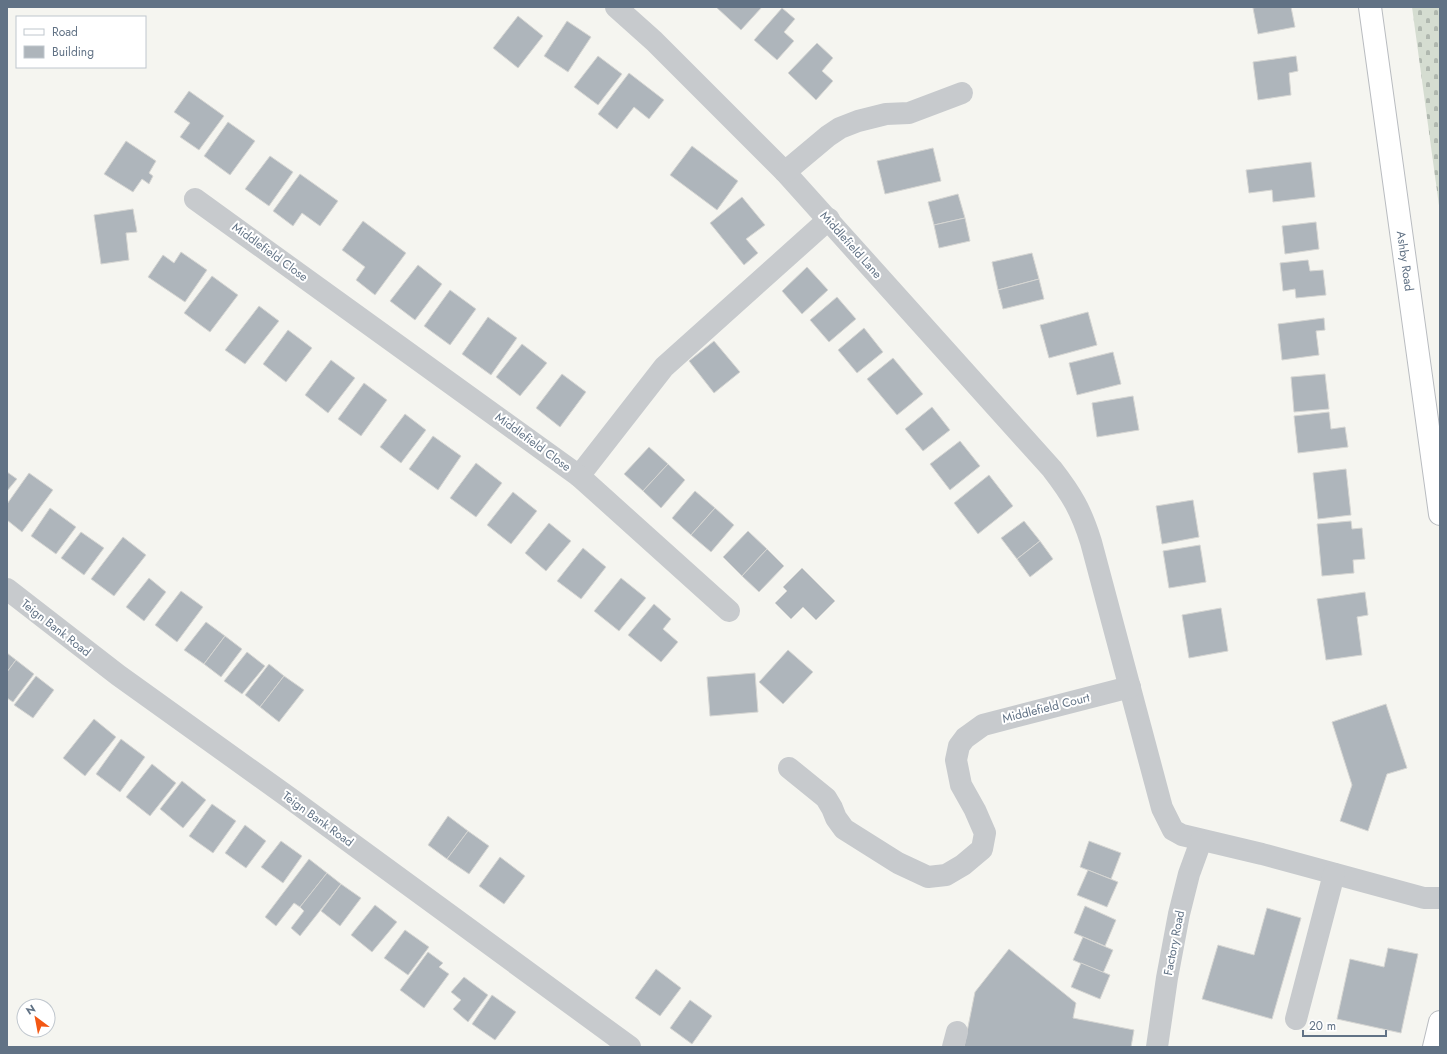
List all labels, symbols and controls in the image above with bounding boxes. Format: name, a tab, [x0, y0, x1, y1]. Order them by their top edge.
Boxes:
legend	[16, 16, 146, 68]
text: Road	[52, 23, 78, 41]
text: Building	[52, 43, 94, 61]
street label: Middlefield Lane	[816, 207, 886, 283]
street label: Middlefield Close	[228, 218, 312, 286]
street label: Ashby Road	[1392, 230, 1418, 292]
street label: Middlefield Close	[491, 408, 575, 476]
street label: Teign Bank Road	[17, 595, 95, 661]
street label: Middlefield Court	[1000, 688, 1092, 728]
street label: Teign Bank Road	[279, 787, 357, 851]
street label: Factory Road	[1159, 909, 1189, 977]
north arrow	[16, 998, 56, 1038]
text: N	[23, 1000, 39, 1019]
scale bar	[1303, 1012, 1386, 1038]
text: 20 m	[1309, 1017, 1336, 1035]

